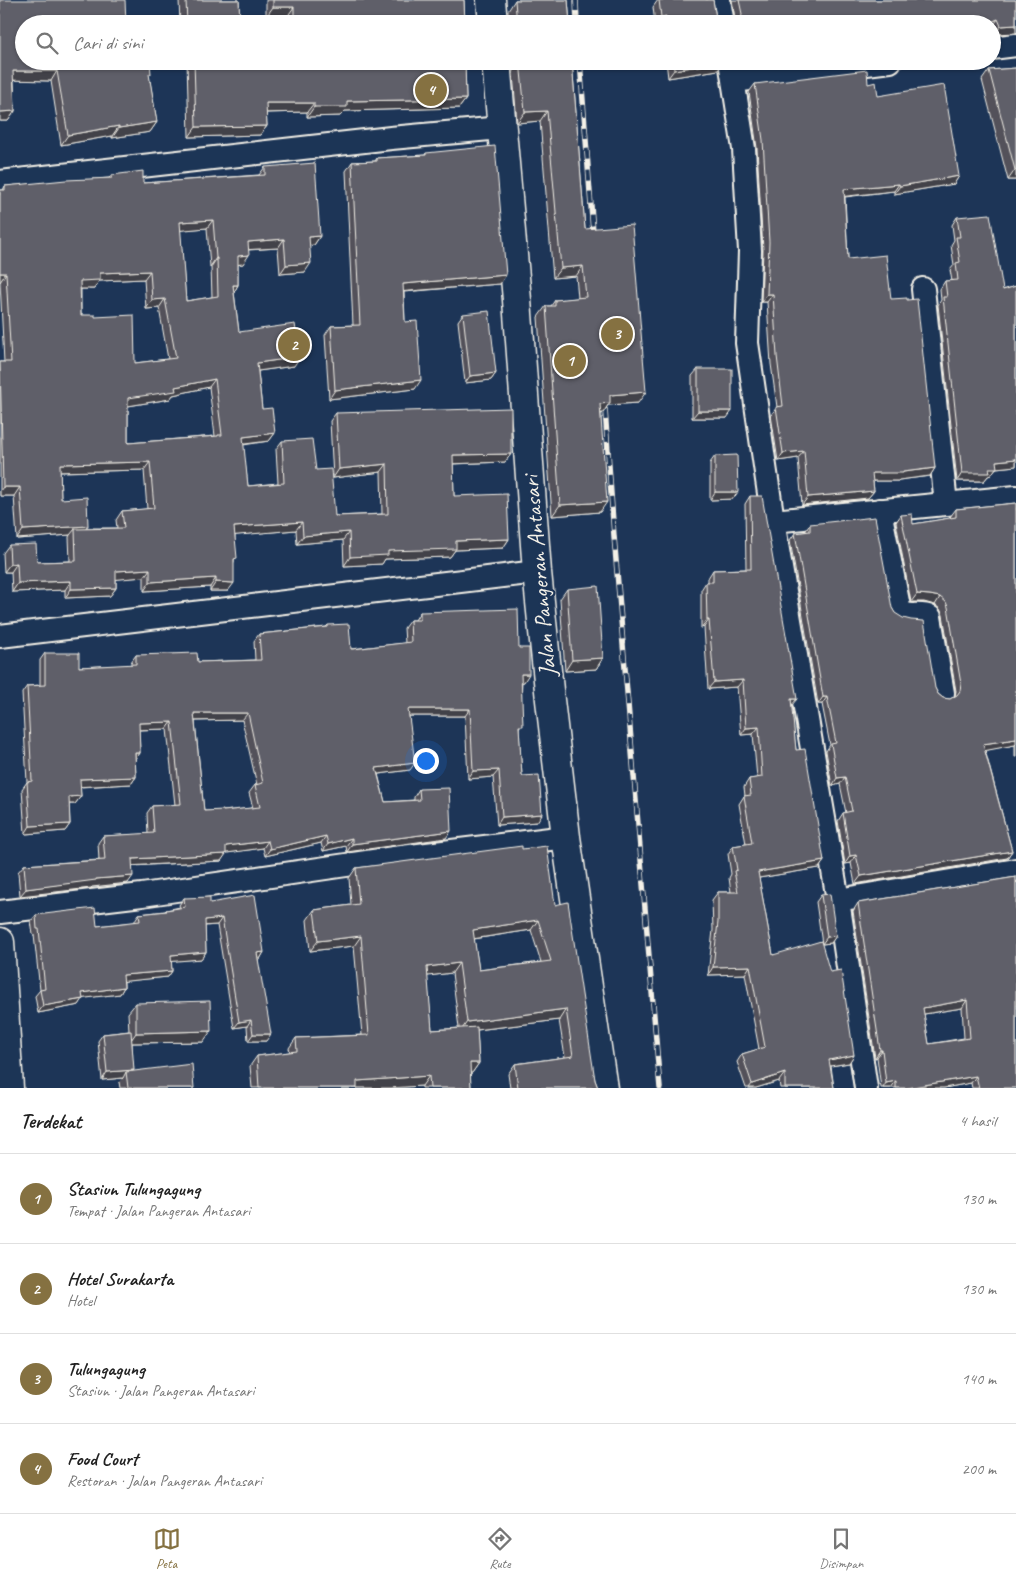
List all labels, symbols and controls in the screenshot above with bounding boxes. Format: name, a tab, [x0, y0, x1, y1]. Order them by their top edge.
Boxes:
search box	[15, 15, 1001, 70]
icon: search	[33, 29, 61, 57]
text: Cari di sini	[73, 31, 143, 55]
pin: 4	[415, 71, 447, 109]
pin: 3	[601, 315, 633, 353]
pin: 2	[278, 326, 310, 364]
pin: 1	[554, 342, 586, 380]
street label: Jalan Pangeran Antasari	[515, 472, 563, 679]
your location	[413, 748, 439, 774]
text: Terdekat	[20, 1108, 81, 1134]
text: 4 hasil	[959, 1111, 996, 1131]
text: Stasiun Tulungagung	[67, 1177, 200, 1201]
text: 1	[32, 1189, 40, 1209]
text: 130 m	[962, 1189, 996, 1209]
text: Tempat · Jalan Pangeran Antasari	[67, 1201, 250, 1221]
text: Hotel Surakarta	[67, 1267, 173, 1291]
text: 2	[32, 1279, 40, 1299]
text: 130 m	[962, 1279, 996, 1299]
text: Hotel	[67, 1291, 95, 1311]
text: Tulungagung	[67, 1357, 145, 1381]
text: 3	[32, 1369, 40, 1389]
text: 140 m	[962, 1369, 996, 1389]
text: Stasiun · Jalan Pangeran Antasari	[67, 1381, 254, 1401]
text: Food Court	[67, 1447, 138, 1471]
text: 4	[32, 1459, 40, 1479]
text: 200 m	[962, 1459, 996, 1479]
text: Restoran · Jalan Pangeran Antasari	[67, 1471, 262, 1491]
tab: Peta	[153, 1525, 181, 1572]
tab: Rute	[486, 1525, 514, 1572]
tab: Disimpan	[819, 1525, 863, 1572]

